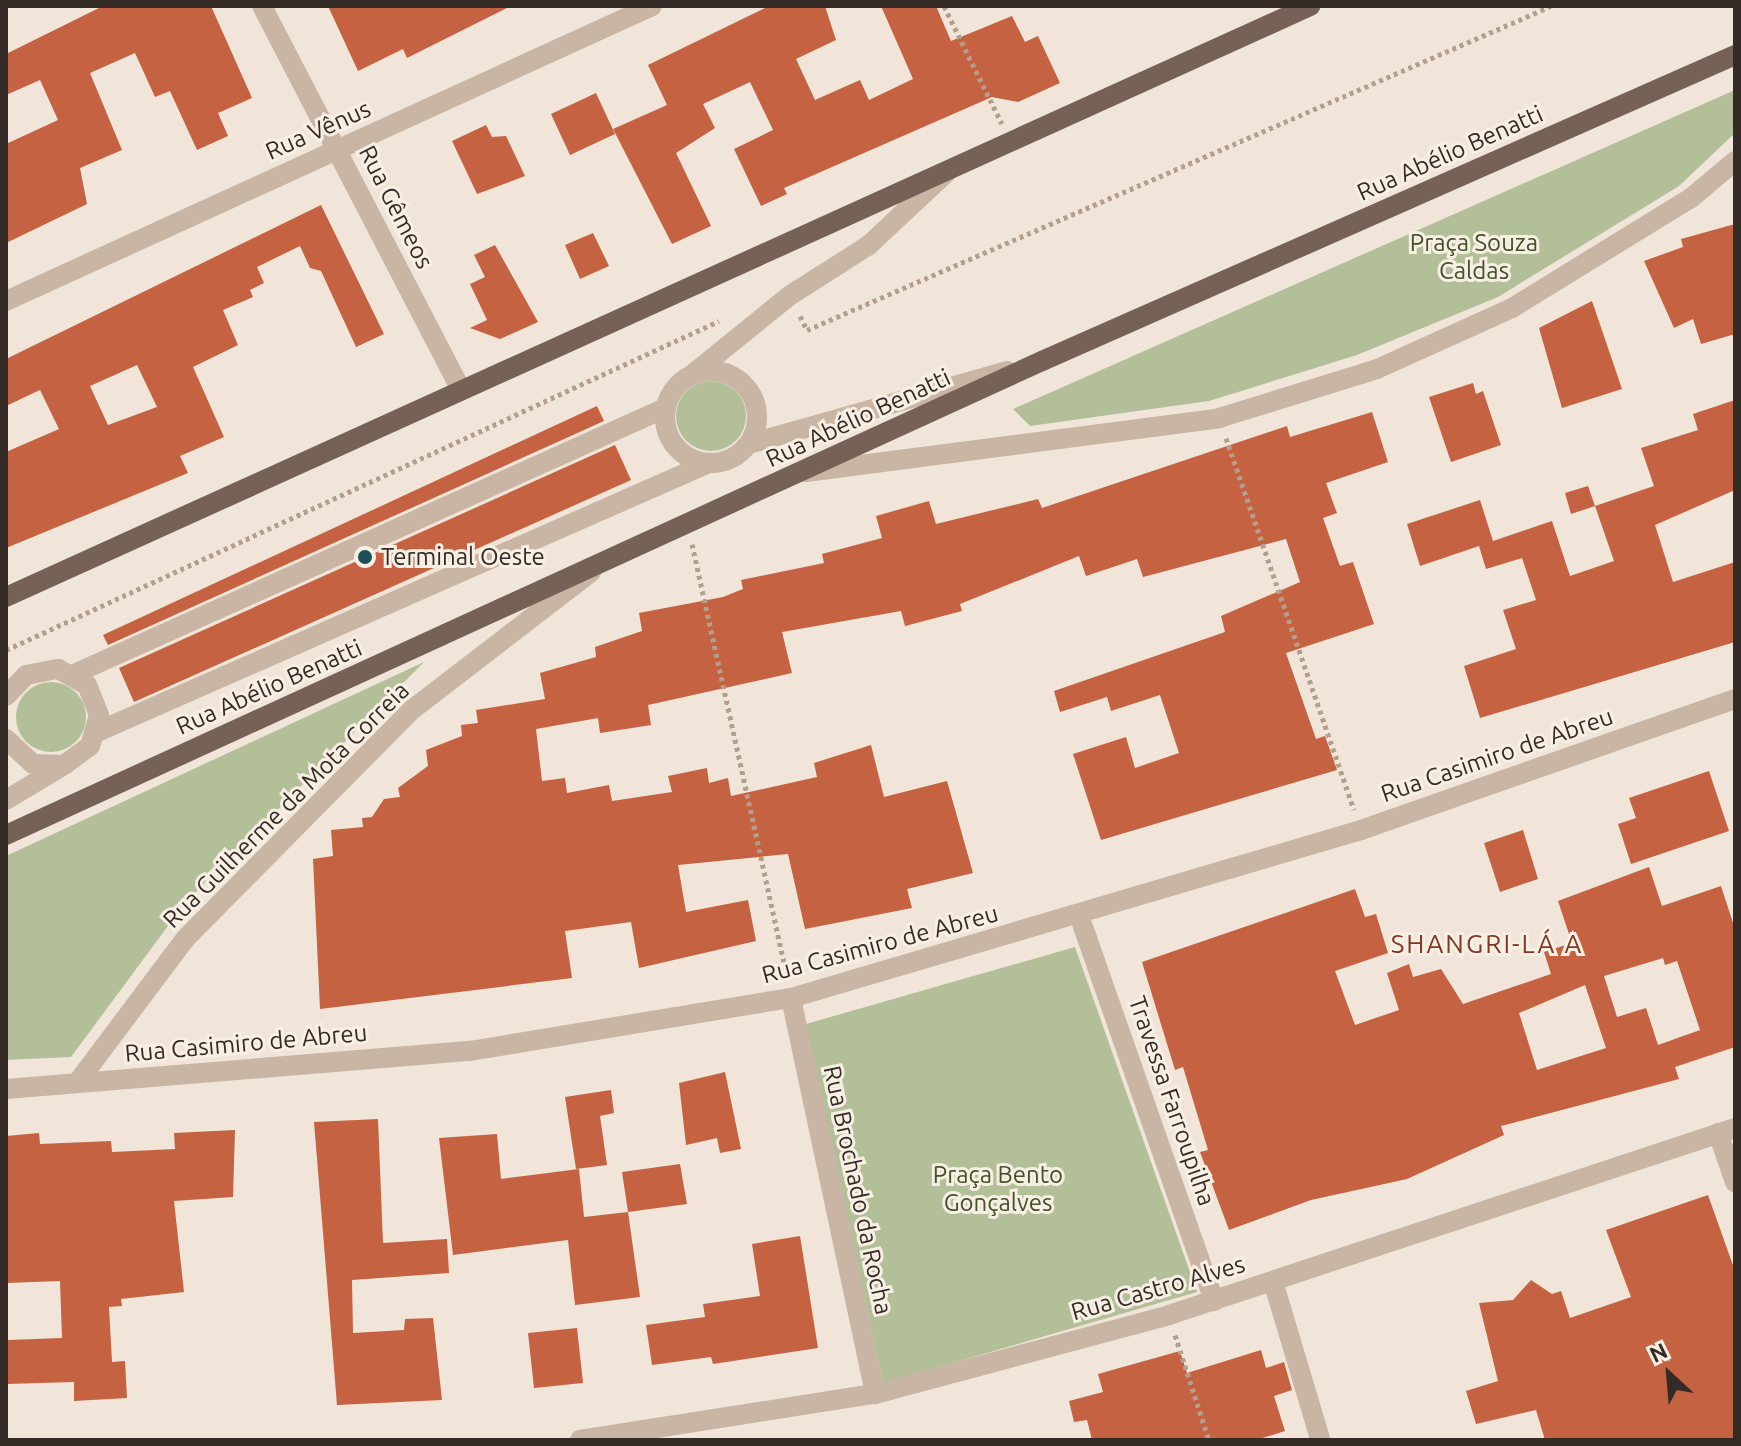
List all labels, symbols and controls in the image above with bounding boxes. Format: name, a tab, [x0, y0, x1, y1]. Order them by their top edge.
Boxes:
street label: Rua Vênus	[261, 94, 375, 166]
street label: Rua Abélio Benatti	[1353, 99, 1547, 207]
street label: Rua Gêmeos	[353, 141, 439, 273]
park label: Praça Souza Caldas	[1410, 229, 1538, 285]
street label: Rua Abélio Benatti	[761, 363, 955, 473]
place label: Terminal Oeste	[381, 543, 545, 571]
marker: Terminal Oeste	[356, 548, 374, 566]
street label: Rua Abélio Benatti	[172, 633, 366, 741]
street label: Rua Guilherme da Mota Correia	[157, 676, 415, 934]
street label: Rua Casimiro de Abreu	[1377, 702, 1617, 808]
street label: Rua Casimiro de Abreu	[759, 899, 1001, 989]
district label: SHANGRI-LÁ A	[1391, 928, 1583, 960]
street label: Travessa Farroupilha	[1123, 992, 1221, 1210]
street label: Rua Casimiro de Abreu	[124, 1018, 368, 1068]
street label: Rua Brochado da Rocha	[818, 1063, 898, 1317]
park label: Praça Bento Gonçalves	[933, 1161, 1063, 1217]
street label: Rua Castro Alves	[1068, 1249, 1248, 1327]
north arrow	[1629, 1334, 1709, 1414]
text: N	[1645, 1337, 1671, 1367]

